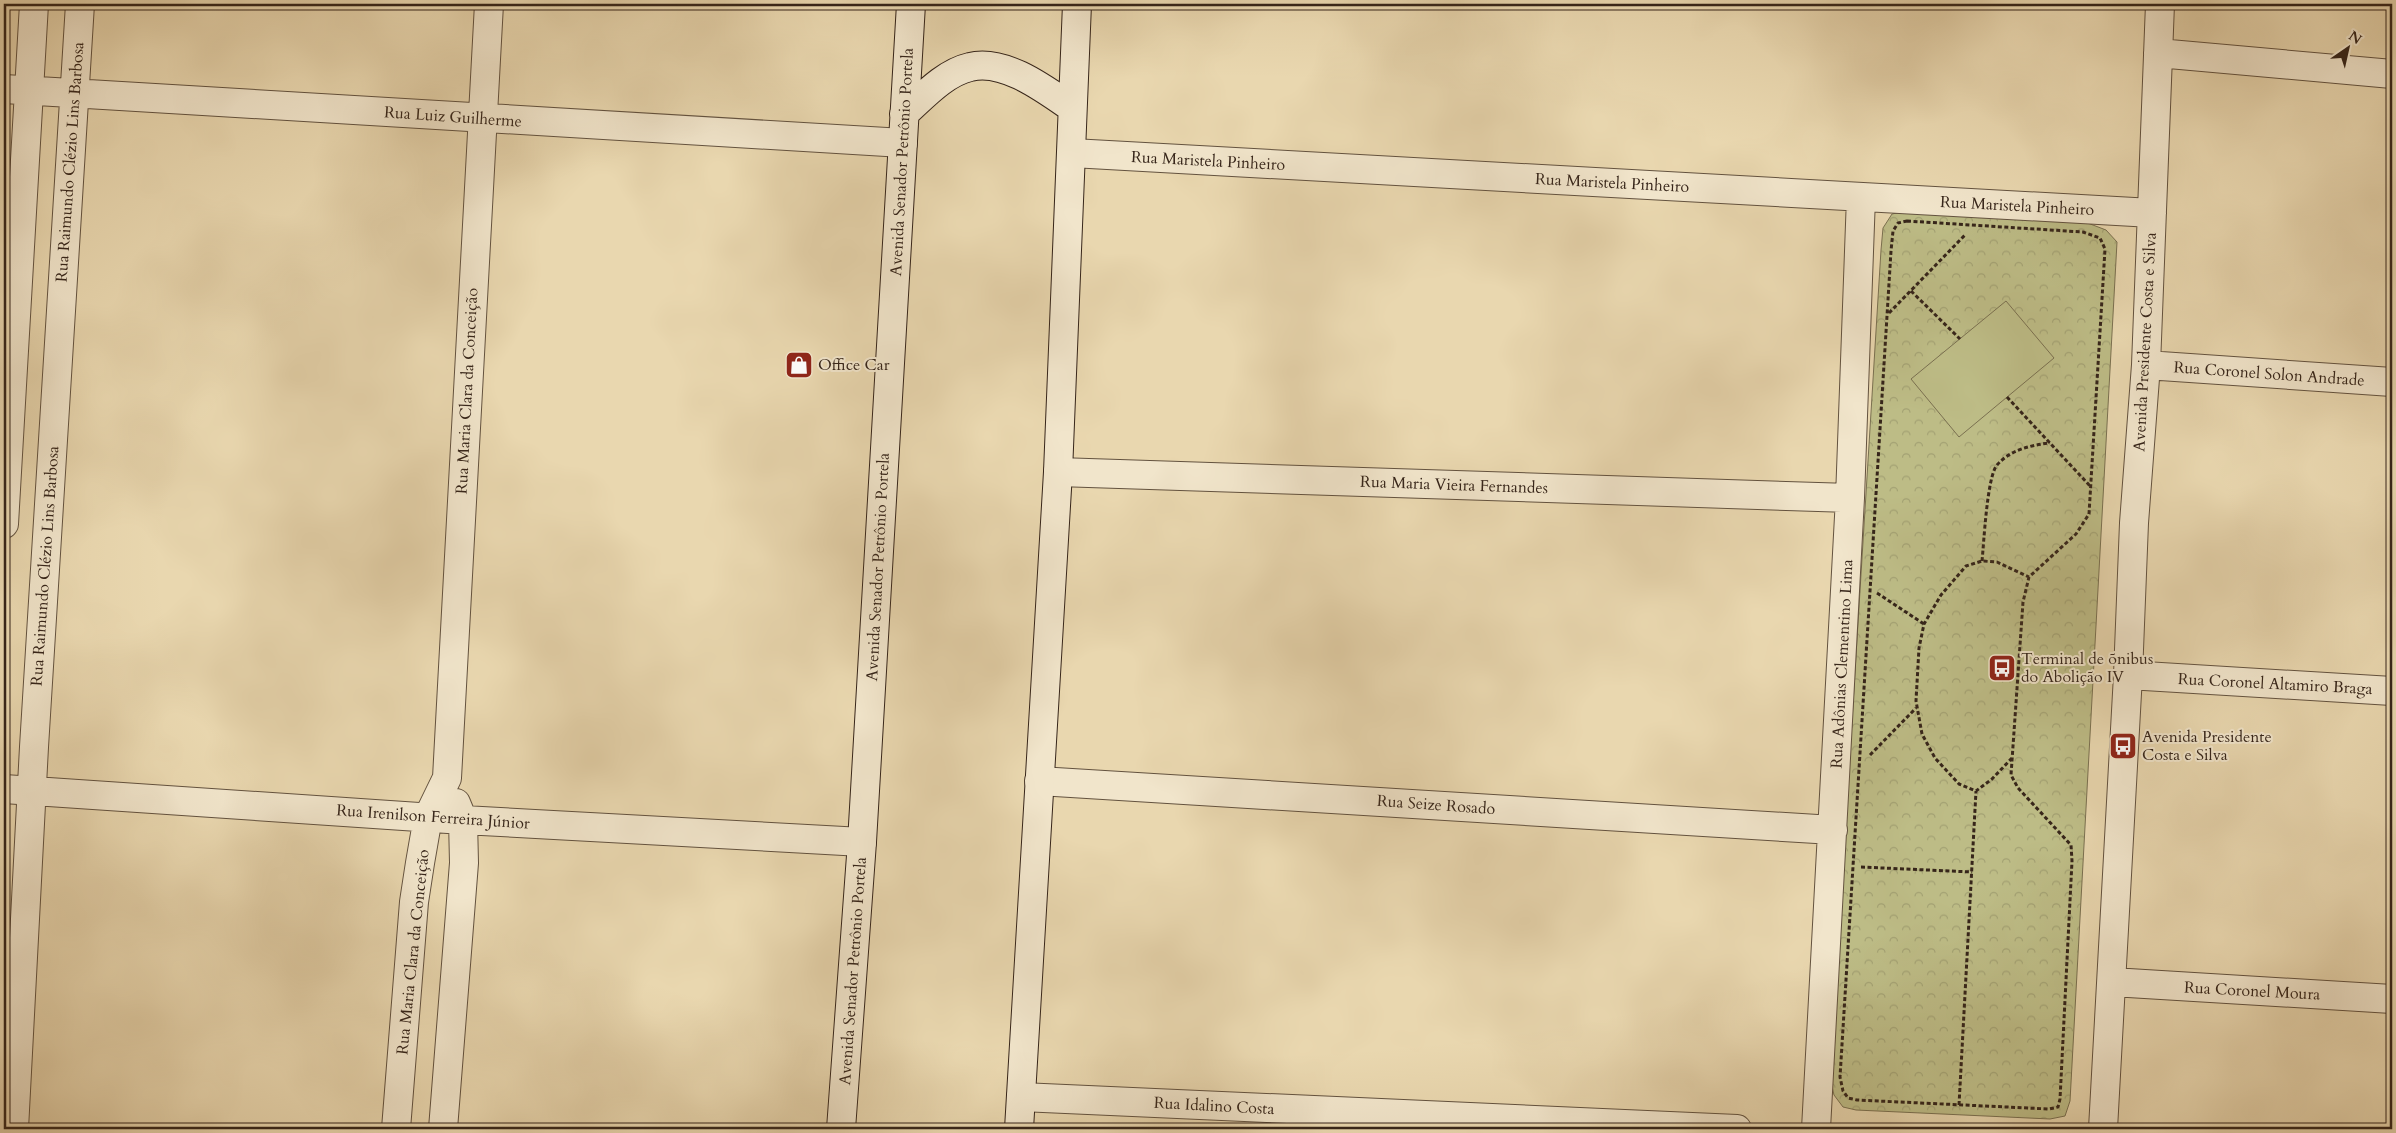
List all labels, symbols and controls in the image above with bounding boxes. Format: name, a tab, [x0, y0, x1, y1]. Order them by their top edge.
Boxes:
north arrow	[2324, 22, 2374, 72]
text: N	[2345, 26, 2365, 49]
street label: Rua Raimundo Clézio Lins Barbosa	[51, 41, 89, 283]
street label: Avenida Senador Petrônio Portela	[885, 47, 919, 277]
street label: Rua Luiz Guilherme	[383, 101, 523, 133]
street label: Rua Maristela Pinheiro	[1130, 146, 1286, 176]
street label: Rua Maristela Pinheiro	[1534, 168, 1690, 198]
street label: Rua Maristela Pinheiro	[1939, 191, 2095, 221]
street label: Avenida Presidente Costa e Silva	[2128, 232, 2162, 452]
street label: Rua Maria Clara da Conceição	[451, 287, 483, 495]
shop icon: Office Car	[784, 350, 814, 380]
place label: Office Car	[818, 354, 890, 376]
street label: Rua Coronel Solon Andrade	[2173, 356, 2365, 392]
street label: Rua Raimundo Clézio Lins Barbosa	[26, 445, 64, 687]
street label: Avenida Senador Petrônio Portela	[861, 452, 895, 682]
street label: Rua Maria Vieira Fernandes	[1360, 471, 1548, 499]
street label: Rua Adônias Clementino Lima	[1826, 559, 1858, 769]
place label: Terminal de õnibus do Abolição IV	[2021, 648, 2153, 688]
bus stop icon: Terminal de õnibus do Abolição IV	[1987, 653, 2017, 683]
street label: Rua Coronel Altamiro Braga	[2177, 668, 2373, 700]
place label: Avenida Presidente Costa e Silva	[2142, 726, 2272, 766]
bus stop icon: Avenida Presidente Costa e Silva	[2108, 731, 2138, 761]
street label: Rua Seize Rosado	[1376, 790, 1496, 820]
street label: Rua Irenilson Ferreira Júnior	[336, 799, 531, 835]
street label: Rua Maria Clara da Conceição	[391, 848, 435, 1056]
street label: Avenida Senador Petrônio Portela	[834, 856, 872, 1086]
street label: Rua Coronel Moura	[2183, 976, 2321, 1006]
street label: Rua Idalino Costa	[1153, 1092, 1275, 1120]

